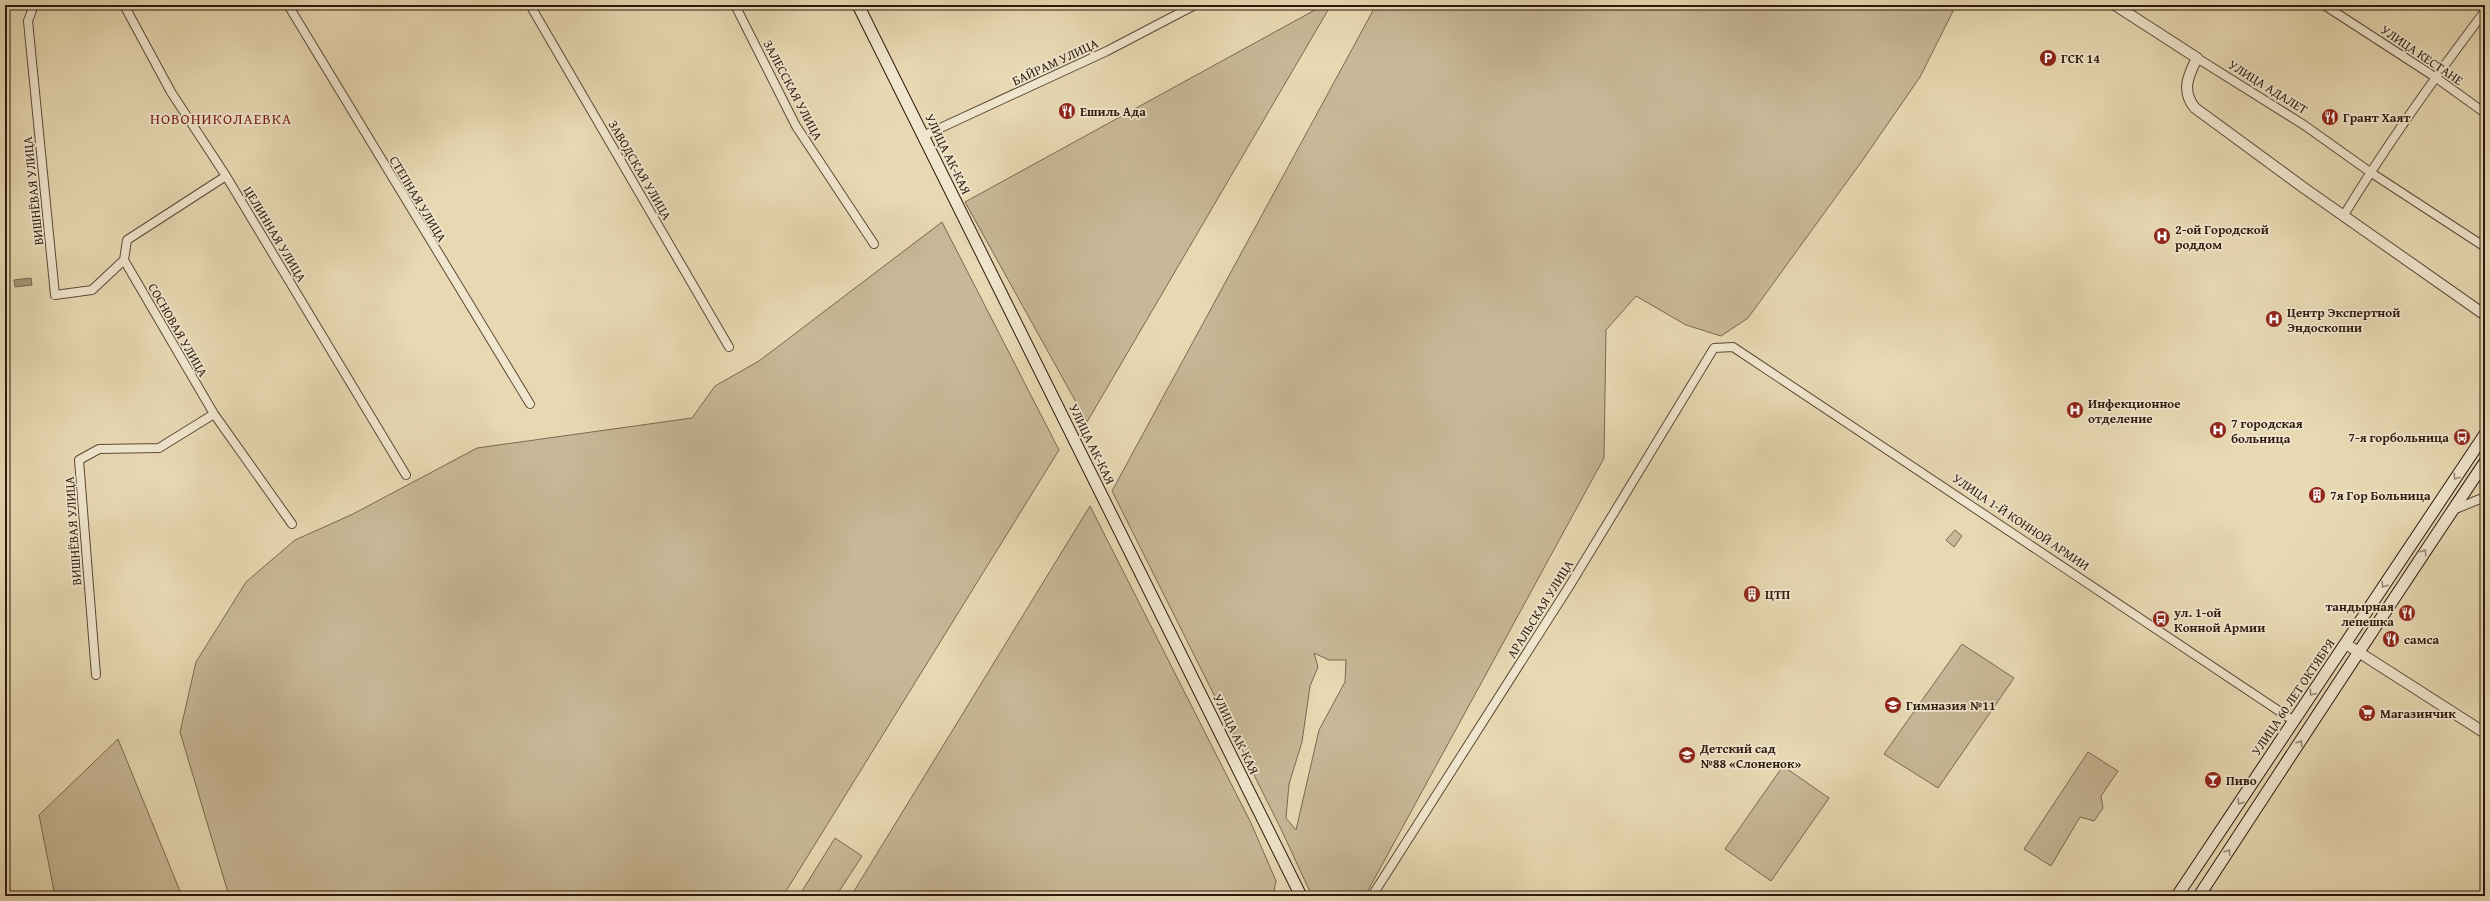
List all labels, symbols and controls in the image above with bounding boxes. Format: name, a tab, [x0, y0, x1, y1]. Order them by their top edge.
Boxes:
street label: УЛИЦА КЕСТАНЕ	[2377, 20, 2467, 90]
street label: БАЙРАМ УЛИЦА	[1009, 34, 1101, 90]
street label: ЗАЛЕССКАЯ УЛИЦА	[759, 36, 828, 144]
parking icon: ГСК 14	[2038, 48, 2058, 68]
place label: ГСК 14	[2061, 49, 2100, 68]
street label: УЛИЦА АДАЛЕТ	[2225, 55, 2312, 119]
restaurant icon: Ешиль Ада	[1057, 101, 1077, 121]
place label: Ешиль Ада	[1080, 102, 1146, 121]
restaurant icon: Грант Хаят	[2320, 107, 2340, 127]
district label: НОВОНИКОЛАЕВКА	[150, 108, 292, 129]
place label: Грант Хаят	[2343, 108, 2410, 127]
street label: УЛИЦА АК-КАЯ	[920, 110, 976, 198]
street label: ЗАВОДСКАЯ УЛИЦА	[604, 116, 676, 224]
street label: ВИШНЁВАЯ УЛИЦА	[18, 136, 48, 246]
street label: СТЕПНАЯ УЛИЦА	[385, 152, 451, 246]
street label: ЦЕЛИННАЯ УЛИЦА	[239, 182, 311, 286]
place label: 2-ой Городской роддом	[2175, 220, 2269, 254]
hospital icon: 2-ой Городской роддом	[2152, 226, 2172, 246]
street label: СОСНОВАЯ УЛИЦА	[143, 280, 213, 381]
place label: Центр Экспертной Эндоскопии	[2287, 303, 2400, 337]
hospital icon: Центр Экспертной Эндоскопии	[2264, 309, 2284, 329]
place label: Инфекционное отделение	[2088, 394, 2181, 428]
street label: УЛИЦА АК-КАЯ	[1064, 400, 1120, 488]
hospital icon: Инфекционное отделение	[2065, 400, 2085, 420]
place label: 7 городская больница	[2231, 414, 2303, 448]
hospital icon: 7 городская больница	[2208, 420, 2228, 440]
bus stop icon: 7-я горбольница	[2452, 427, 2472, 447]
place label: 7-я горбольница	[2348, 428, 2449, 447]
street label: УЛИЦА 1-Й КОННОЙ АРМИИ	[1949, 469, 2094, 575]
one-way arrow	[2453, 473, 2461, 480]
street label: ВИШНЁВАЯ УЛИЦА	[60, 476, 86, 586]
building icon: 7я Гор Больница	[2307, 485, 2327, 505]
place label: 7я Гор Больница	[2330, 486, 2431, 505]
one-way arrow	[2419, 549, 2427, 556]
street label: АРАЛЬСКАЯ УЛИЦА	[1502, 556, 1578, 662]
one-way arrow	[2382, 581, 2389, 588]
building icon: ЦТП	[1742, 584, 1762, 604]
place label: ЦТП	[1765, 585, 1791, 604]
place label: тандырная лепешка	[2325, 597, 2394, 631]
place label: ул. 1-ой Конной Армии	[2173, 603, 2265, 637]
restaurant icon: тандырная лепешка	[2397, 603, 2417, 623]
bus stop icon: ул. 1-ой Конной Армии	[2151, 609, 2171, 629]
restaurant icon: самса	[2381, 629, 2401, 649]
place label: самса	[2404, 630, 2439, 649]
street label: УЛИЦА 60 ЛЕТ ОКТЯБРЯ	[2247, 635, 2339, 759]
one-way arrow	[2310, 689, 2317, 696]
street label: УЛИЦА АК-КАЯ	[1208, 690, 1264, 778]
school or university icon: Гимназия №11	[1883, 695, 1903, 715]
place label: Гимназия №11	[1906, 696, 1996, 715]
supermarket icon: Магазинчик	[2357, 703, 2377, 723]
place label: Магазинчик	[2380, 704, 2456, 723]
place label: Детский сад №88 «Слоненок»	[1699, 739, 1801, 773]
one-way arrow	[2296, 741, 2303, 748]
school or university icon: Детский сад №88 «Слоненок»	[1677, 745, 1697, 765]
bar icon: Пиво	[2203, 770, 2223, 790]
place label: Пиво	[2226, 771, 2257, 790]
one-way arrow	[2238, 798, 2245, 805]
one-way arrow	[2224, 849, 2231, 856]

